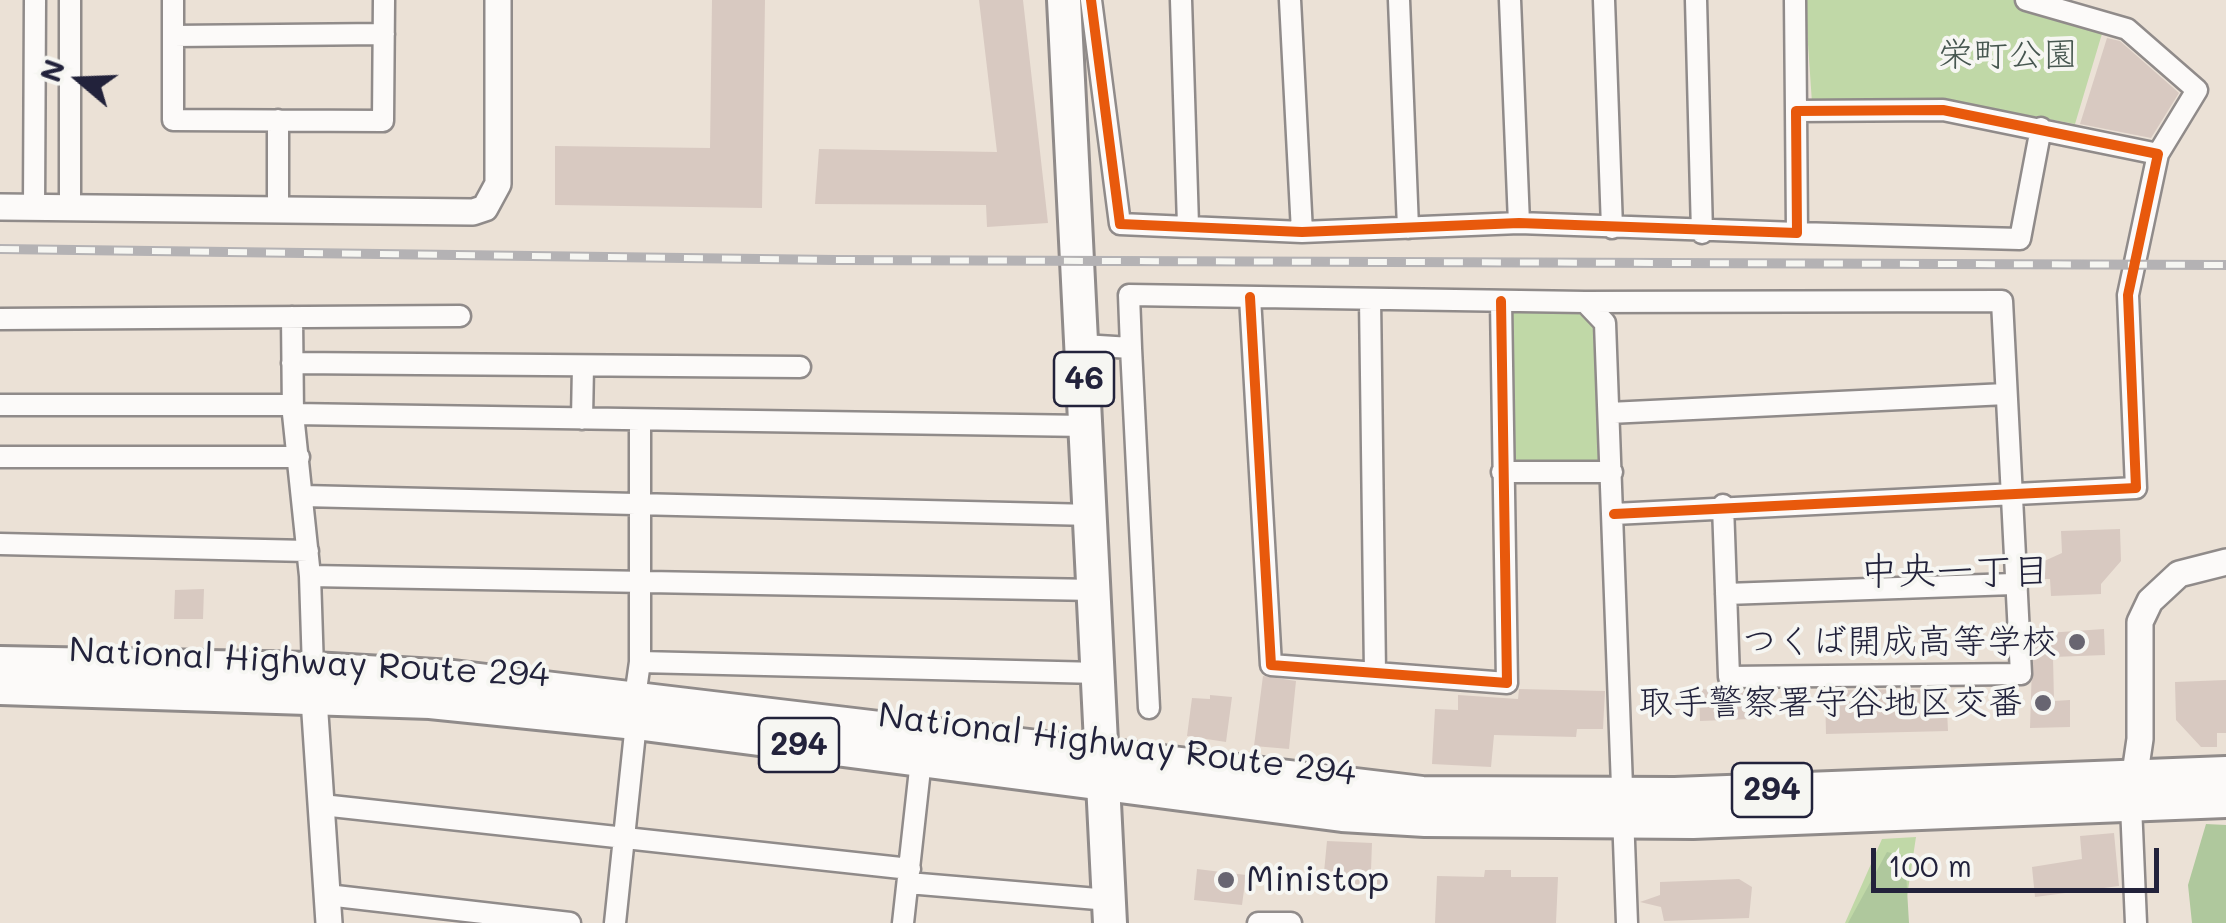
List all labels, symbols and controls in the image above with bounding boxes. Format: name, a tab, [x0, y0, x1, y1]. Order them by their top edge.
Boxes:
north arrow	[30, 30, 130, 130]
park label: 栄町公園	[1938, 34, 2078, 76]
text: N	[31, 54, 72, 86]
road number: 46	[1054, 352, 1114, 406]
district label: 中央一丁目	[1860, 549, 2050, 595]
place label: つくば開成高等学校	[1742, 621, 2057, 663]
street label: National Highway Route 294	[68, 629, 550, 697]
marker: つくば開成高等学校	[2066, 631, 2088, 653]
place label: 取手警察署守谷地区交番	[1638, 682, 2023, 724]
marker: 取手警察署守谷地区交番	[2032, 692, 2054, 714]
street label: National Highway Route 294	[876, 695, 1358, 795]
road number: 294	[759, 718, 839, 772]
road number: 294	[1732, 763, 1812, 817]
scale bar	[1876, 828, 2164, 890]
text: 100 m	[1888, 845, 1972, 885]
place label: Ministop	[1246, 859, 1389, 901]
marker: Ministop	[1215, 869, 1237, 891]

